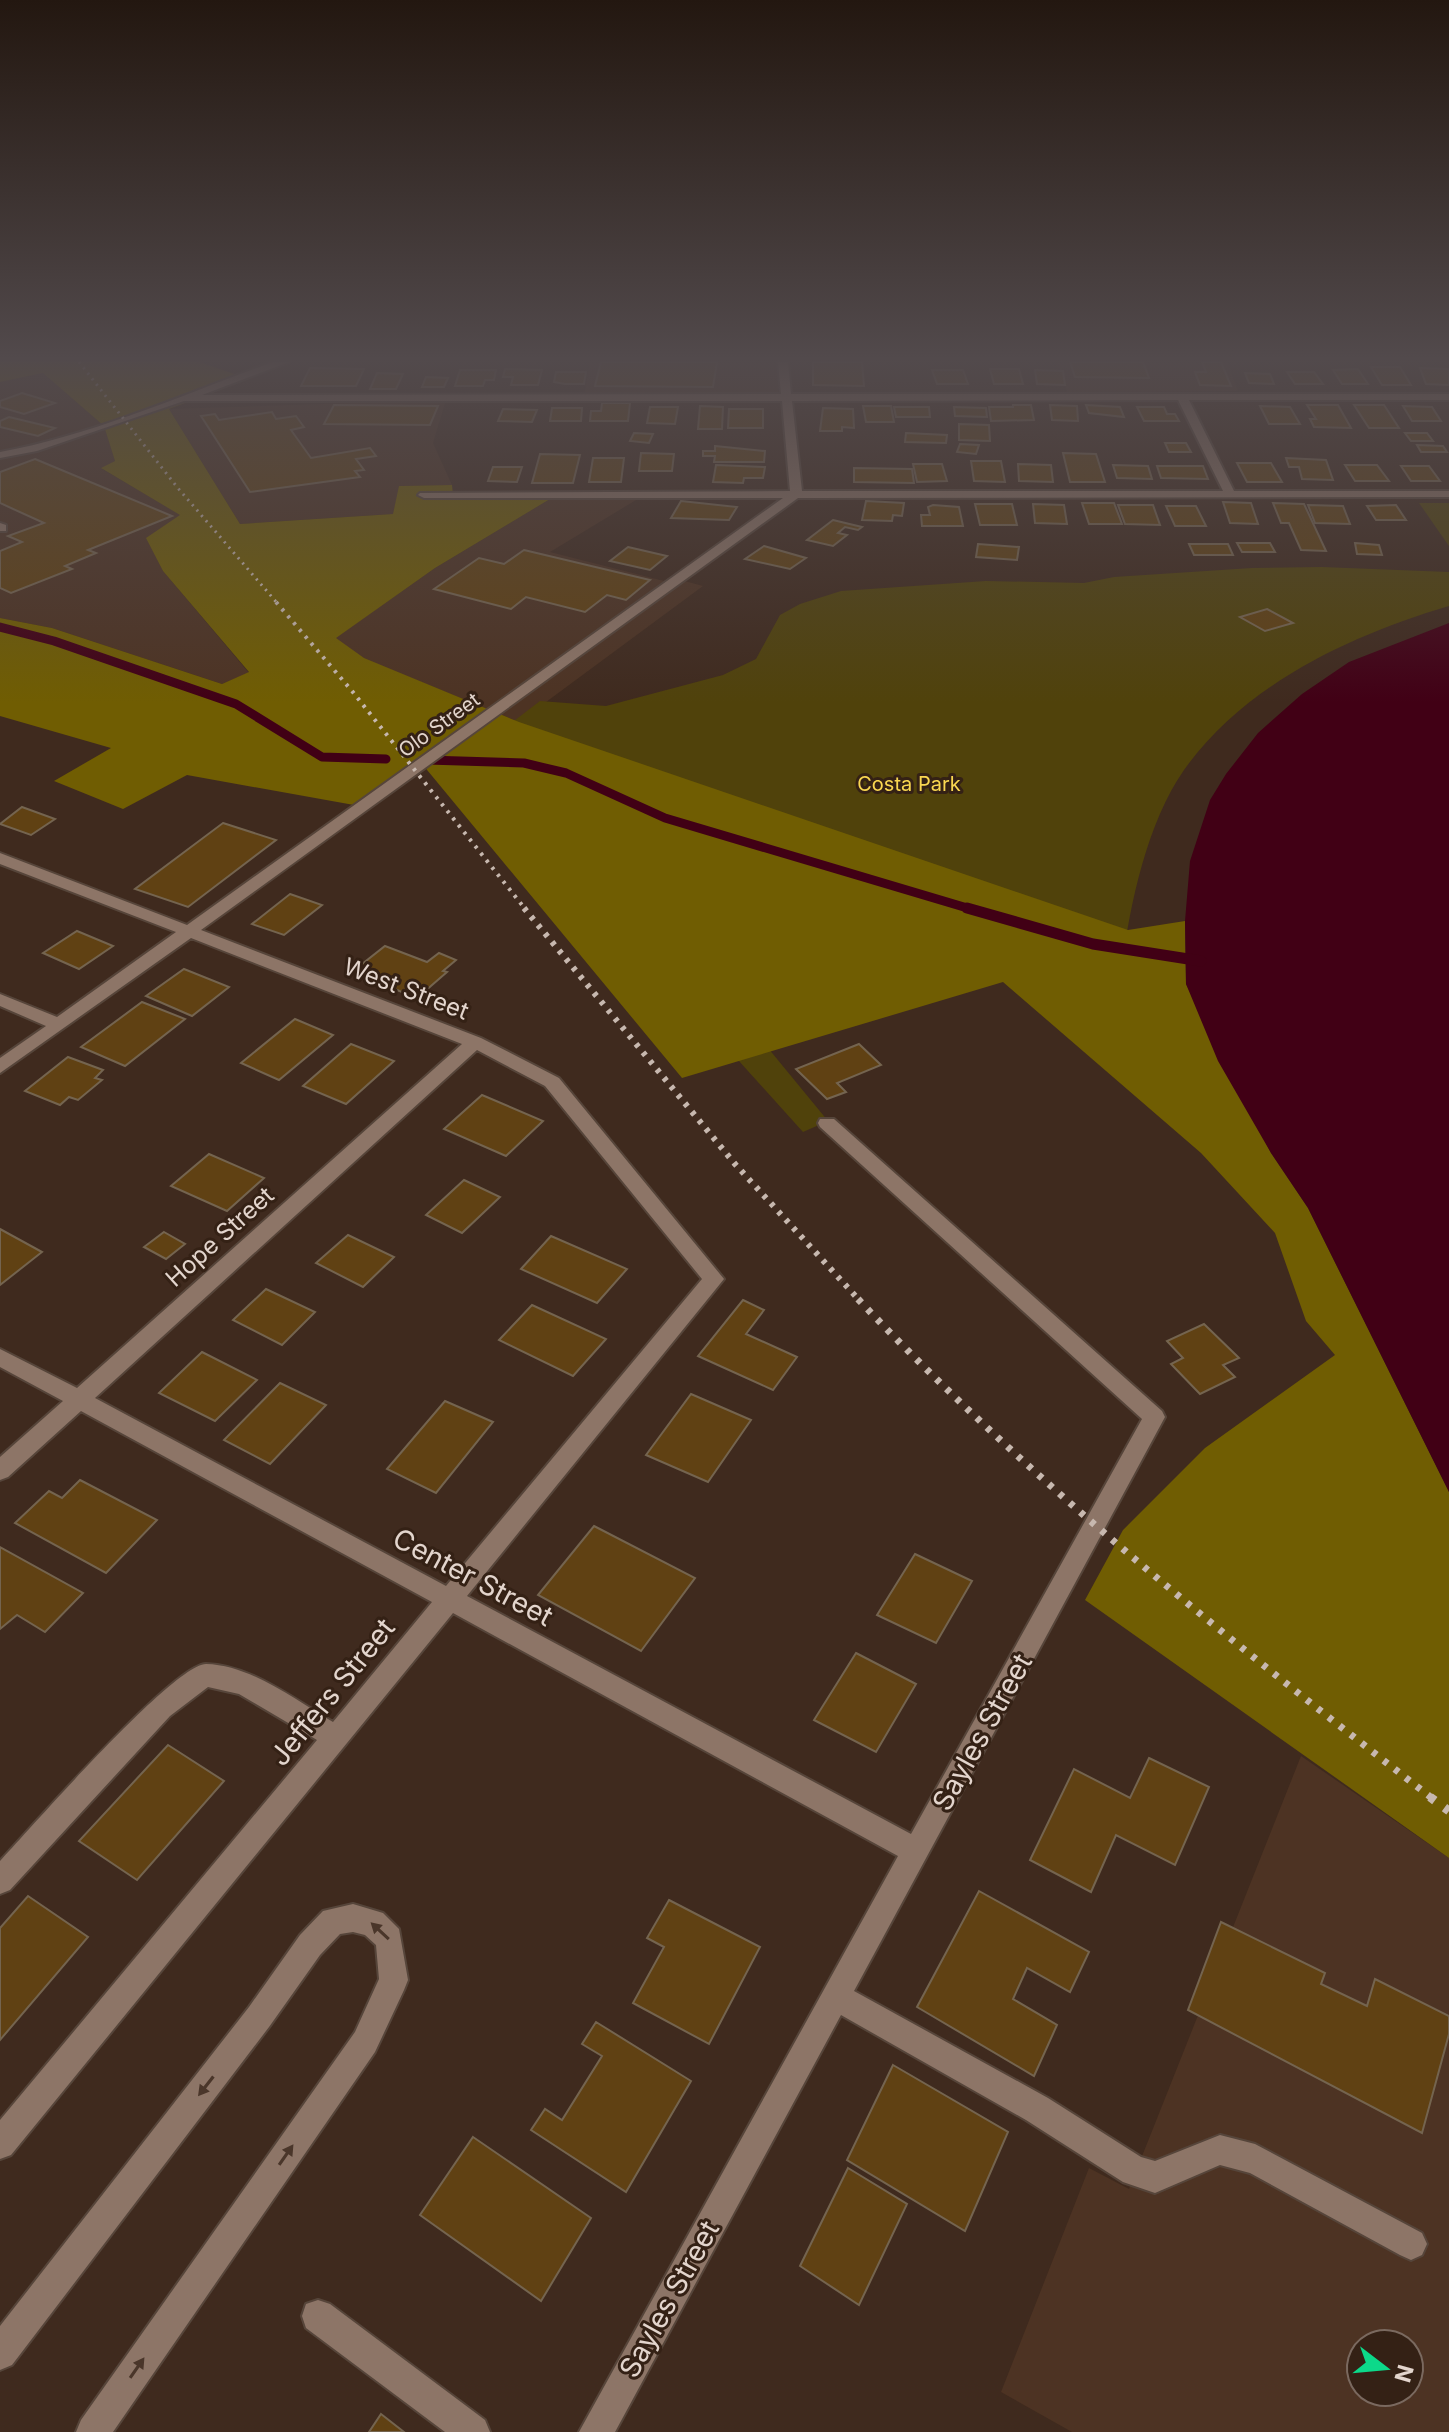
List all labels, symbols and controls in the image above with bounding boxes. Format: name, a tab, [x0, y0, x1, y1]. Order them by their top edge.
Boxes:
street label: Olo Street	[394, 687, 485, 762]
park label: Costa Park	[857, 772, 961, 796]
street label: West Street	[340, 951, 473, 1026]
street label: Hope Street	[160, 1180, 280, 1293]
street label: Center Street	[387, 1521, 559, 1633]
street label: Jeffers Street	[262, 1611, 402, 1773]
street label: Sayles Street	[925, 1648, 1039, 1816]
one-way arrow	[371, 1923, 390, 1941]
one-way arrow	[198, 2076, 214, 2096]
one-way arrow	[278, 2144, 293, 2165]
street label: Sayles Street	[612, 2215, 726, 2383]
north arrow	[1345, 2328, 1425, 2408]
one-way arrow	[129, 2358, 144, 2379]
text: N	[1389, 2362, 1419, 2385]

